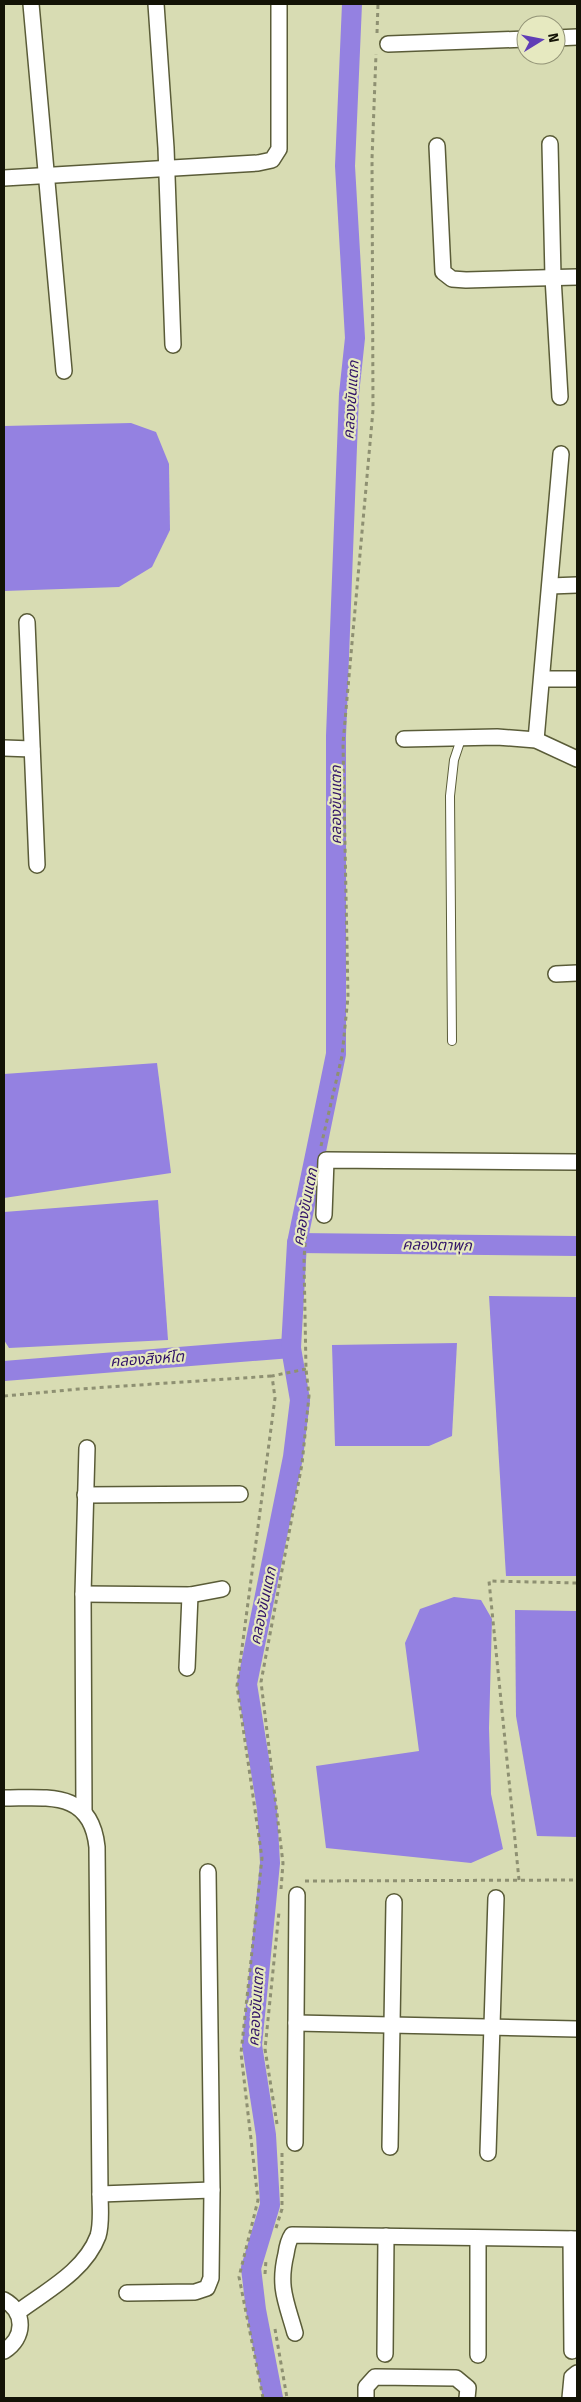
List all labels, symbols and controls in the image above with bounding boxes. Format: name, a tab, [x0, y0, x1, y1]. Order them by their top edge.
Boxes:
north arrow	[516, 15, 566, 65]
text: N	[544, 32, 562, 44]
water label: คลองขันแตก	[339, 359, 363, 440]
water label: คลองขันแตก	[327, 765, 345, 844]
water label: คลองขันแตก	[289, 1166, 322, 1247]
water label: คลองตาพุก	[402, 1235, 473, 1255]
water label: คลองสิงห์โต	[110, 1347, 186, 1371]
water label: คลองขันแตก	[246, 1565, 280, 1646]
water label: คลองขันแตก	[244, 1966, 268, 2047]

